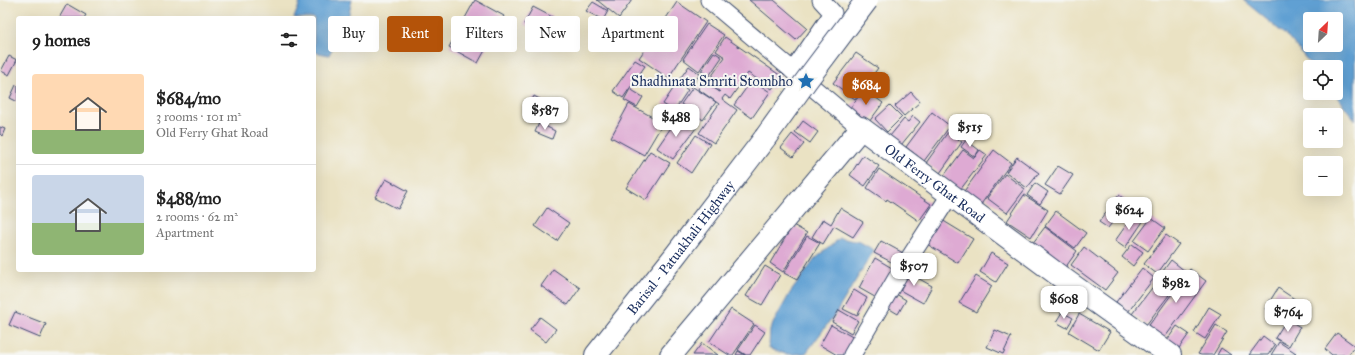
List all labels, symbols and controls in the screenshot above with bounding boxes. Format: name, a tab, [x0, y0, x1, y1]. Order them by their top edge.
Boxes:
north arrow	[1303, 12, 1343, 52]
map controls	[1303, 12, 1343, 196]
chip: Buy	[328, 16, 379, 52]
chip: Rent	[387, 16, 443, 52]
chip: Filters	[451, 16, 517, 52]
chip: New	[525, 16, 580, 52]
chip: Apartment	[588, 16, 678, 52]
icon: filters	[278, 29, 300, 51]
text: 9 homes	[32, 30, 90, 51]
button: locate	[1303, 60, 1343, 100]
place icon: Shadhinata Smriti Stombho	[796, 71, 816, 91]
pin: $684	[842, 72, 890, 106]
place label: Shadhinata Smriti Stombho	[631, 73, 793, 90]
text: $684	[852, 77, 880, 93]
text: $684/mo	[156, 88, 221, 109]
icon: home	[64, 90, 112, 138]
pin: $587	[521, 97, 569, 131]
text: $587	[531, 102, 559, 118]
pin: $488	[652, 104, 700, 138]
button: +	[1303, 108, 1343, 148]
text: 3 rooms · 101 m²	[156, 109, 241, 125]
text: $488	[662, 109, 690, 125]
pin: $515	[946, 114, 994, 148]
text: $515	[958, 119, 982, 135]
text: Old Ferry Ghat Road	[156, 125, 268, 141]
street label: Old Ferry Ghat Road	[881, 140, 988, 226]
button: −	[1303, 156, 1343, 196]
street label: Barisal - Patuakhali Highway	[624, 177, 739, 318]
text: $488/mo	[156, 188, 221, 209]
icon: home	[64, 191, 112, 239]
pin: $624	[1105, 197, 1153, 231]
text: $624	[1115, 202, 1143, 218]
text: 2 rooms · 62 m²	[156, 209, 238, 225]
text: Apartment	[156, 225, 214, 241]
pin: $507	[890, 253, 938, 287]
text: $507	[900, 258, 928, 274]
pin: $982	[1152, 270, 1200, 304]
text: $982	[1162, 275, 1190, 291]
pin: $608	[1040, 286, 1088, 320]
text: $608	[1050, 291, 1078, 307]
pin: $764	[1264, 299, 1312, 333]
text: $764	[1274, 304, 1302, 320]

